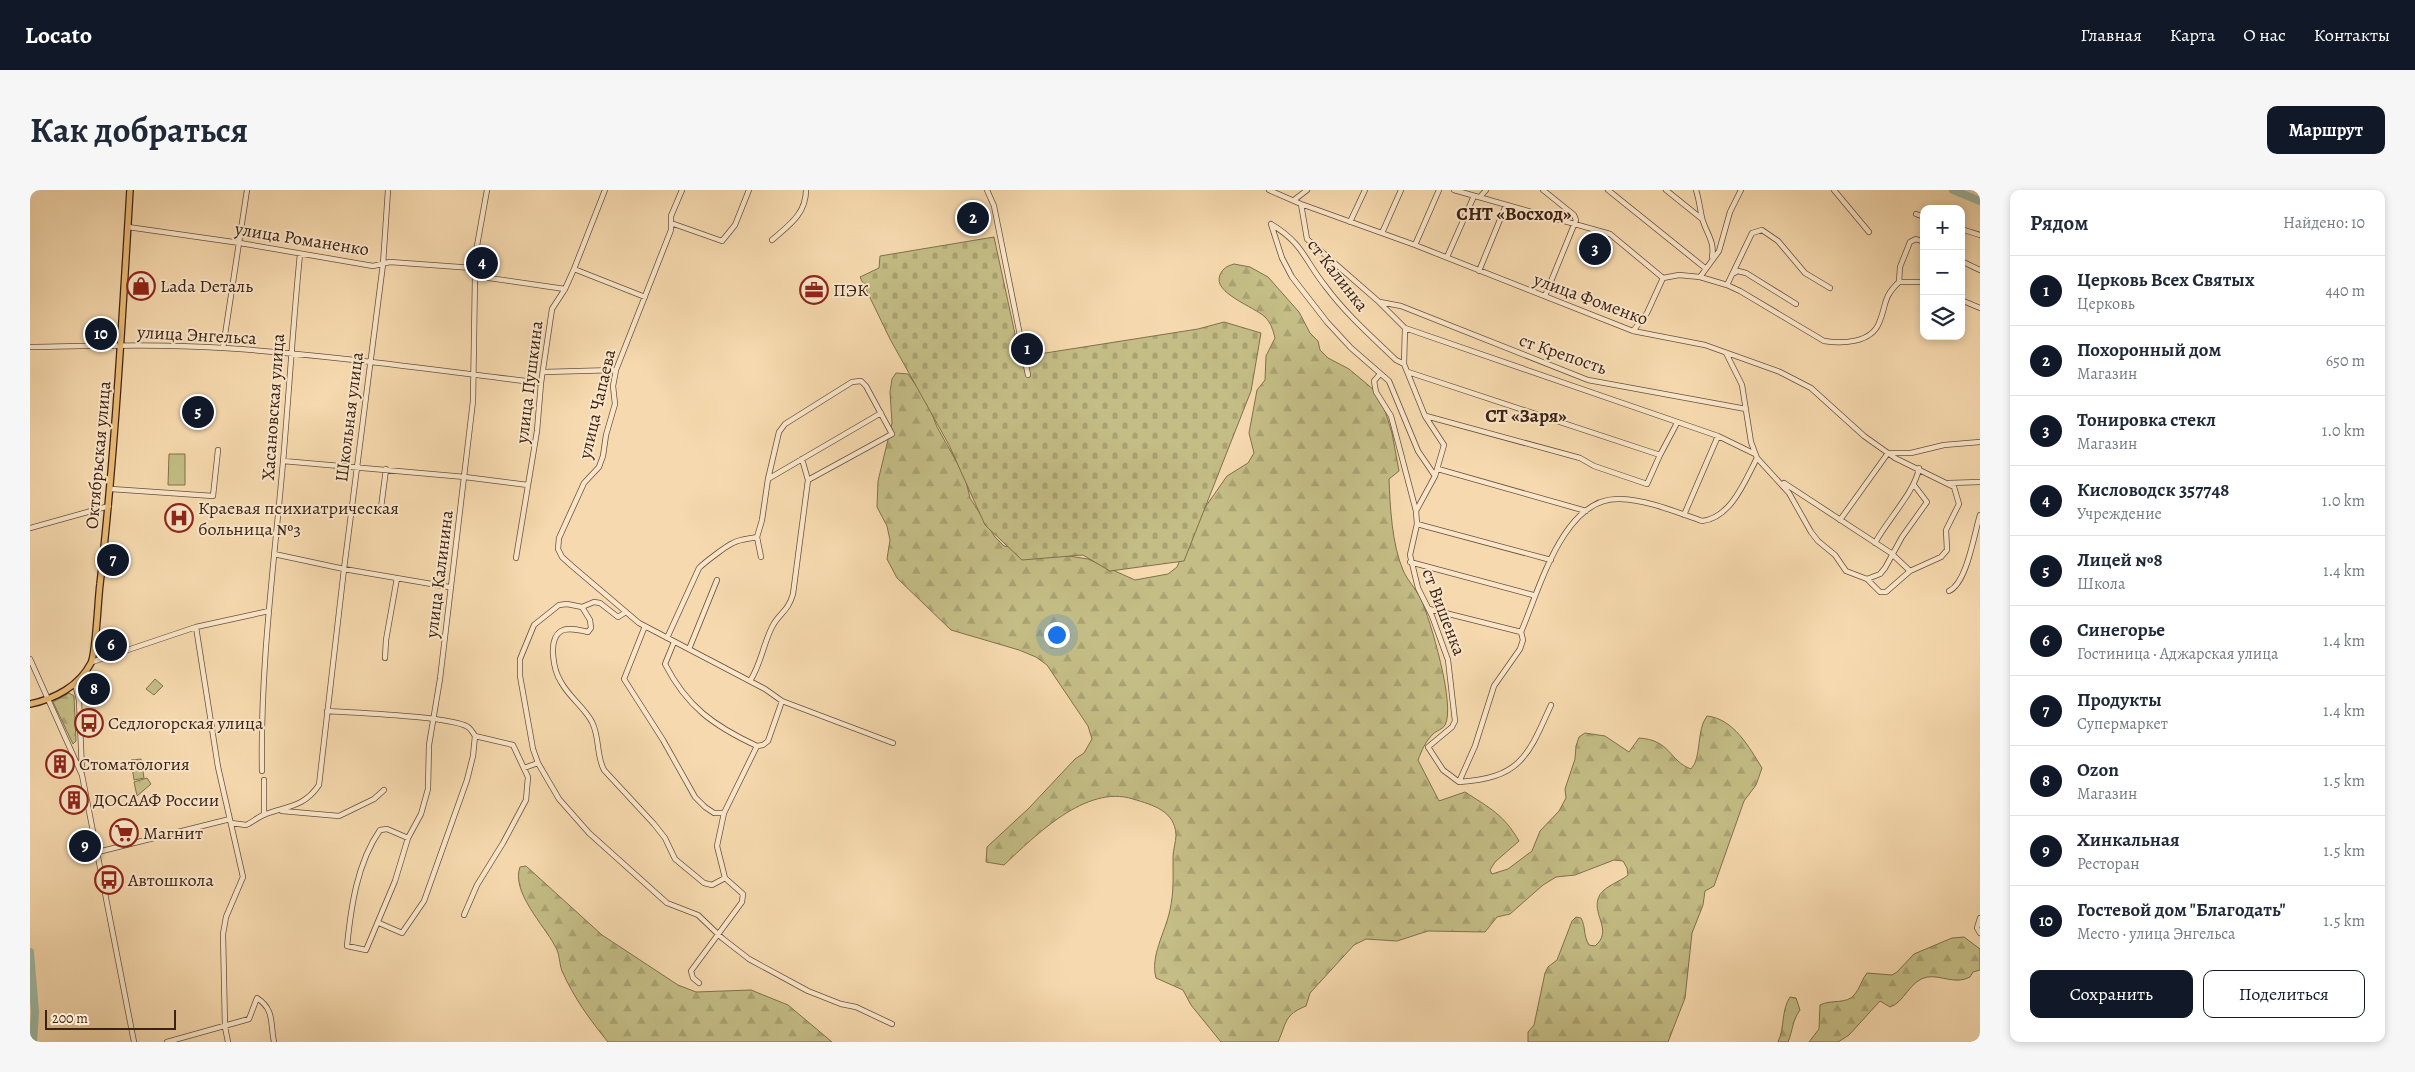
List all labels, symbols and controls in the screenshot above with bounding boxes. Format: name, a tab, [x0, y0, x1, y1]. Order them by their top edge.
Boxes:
text: Locato	[25, 19, 92, 51]
text: Главная	[2081, 23, 2142, 47]
text: Карта	[2170, 23, 2215, 47]
text: О нас	[2243, 23, 2286, 47]
text: Контакты	[2314, 23, 2390, 47]
text: Как добраться	[30, 106, 248, 154]
button: Маршрут	[2267, 106, 2385, 154]
pin: 2	[957, 199, 989, 237]
district label: СНТ «Восход»	[1456, 201, 1572, 227]
map controls	[1920, 205, 1965, 340]
button: +	[1920, 205, 1965, 250]
text: Рядом	[2030, 209, 2088, 237]
text: Найдено: 10	[2283, 212, 2365, 234]
street label: улица Романенко	[232, 216, 371, 261]
pin: 3	[1579, 230, 1611, 268]
street label: ст Калинка	[1302, 234, 1374, 317]
pin: 4	[466, 244, 498, 282]
button: −	[1920, 250, 1965, 295]
street label: улица Фоменко	[1530, 267, 1652, 331]
text: Церковь Всех Святых	[2077, 267, 2255, 293]
shop icon: Lada Dеталь	[126, 271, 156, 301]
place label: Lada Dеталь	[160, 274, 253, 298]
office icon: ПЭК	[799, 275, 829, 305]
place label: ПЭК	[833, 278, 869, 302]
text: 1	[2043, 280, 2049, 302]
text: 440 m	[2325, 280, 2365, 302]
text: Церковь	[2077, 293, 2135, 315]
button: layers	[1920, 295, 1965, 340]
pin: 10	[85, 315, 117, 353]
street label: улица Пушкина	[509, 319, 549, 446]
street label: улица Энгельса	[136, 320, 258, 350]
street label: ст Крепость	[1516, 328, 1610, 380]
pin: 1	[1011, 330, 1043, 368]
street label: Хасановская улица	[256, 332, 290, 481]
text: Похоронный дом	[2077, 337, 2221, 363]
street label: улица Чапаева	[573, 346, 621, 462]
street label: Школьная улица	[329, 350, 369, 483]
text: 2	[2042, 350, 2050, 372]
text: 650 m	[2326, 350, 2365, 372]
text: Магазин	[2077, 363, 2137, 385]
street label: Октябрьская улица	[80, 379, 116, 530]
pin: 5	[182, 393, 214, 431]
district label: СТ «Заря»	[1485, 403, 1567, 429]
text: Тонировка стекл	[2077, 407, 2216, 433]
text: 3	[2043, 420, 2049, 442]
text: 1.0 km	[2322, 420, 2365, 442]
text: Магазин	[2077, 433, 2137, 455]
text: Кисловодск 357748	[2077, 477, 2230, 503]
text: 4	[2042, 490, 2050, 512]
text: 1.0 km	[2322, 490, 2365, 512]
place label: Краевая психиатрическая больница №3	[198, 496, 399, 541]
hospital icon: Краевая психиатрическая больница №3	[164, 503, 194, 533]
text: Учреждение	[2077, 503, 2162, 525]
street label: улица Калинина	[419, 508, 459, 640]
pin: 7	[97, 541, 129, 579]
text: Лицей №8	[2077, 547, 2163, 573]
text: 5	[2043, 560, 2049, 582]
text: 1.4 km	[2323, 560, 2365, 582]
street label: ст Вишенка	[1416, 565, 1472, 660]
text: Школа	[2077, 573, 2125, 595]
text: Синегорье	[2077, 617, 2165, 643]
your location	[1044, 622, 1070, 648]
pin: 6	[95, 626, 127, 664]
text: 6	[2042, 630, 2050, 652]
text: 1.4 km	[2323, 630, 2365, 652]
text: Гостиница · Аджарская улица	[2077, 643, 2278, 665]
pin: 8	[78, 670, 110, 708]
text: Продукты	[2077, 687, 2162, 713]
text: 7	[2043, 700, 2049, 722]
text: 1.4 km	[2323, 700, 2365, 722]
bus stop icon: Седлогорская улица	[74, 708, 104, 738]
place label: Седлогорская улица	[108, 711, 264, 735]
text: Супермаркет	[2077, 713, 2168, 735]
building icon: Стоматология	[45, 749, 75, 779]
place label: Стоматология	[79, 752, 190, 776]
text: Ozon	[2077, 757, 2119, 783]
text: 8	[2042, 770, 2050, 792]
text: 1.5 km	[2323, 770, 2365, 792]
text: Магазин	[2077, 783, 2137, 805]
building icon: ДОСААФ России	[59, 785, 89, 815]
place label: ДОСААФ России	[93, 788, 219, 812]
supermarket icon: Магнит	[109, 818, 139, 848]
place label: Магнит	[143, 821, 203, 845]
pin: 9	[69, 827, 101, 865]
text: Хинкальная	[2077, 827, 2180, 853]
text: 9	[2042, 840, 2050, 862]
text: 1.5 km	[2323, 840, 2365, 862]
text: Ресторан	[2077, 853, 2140, 875]
bus stop icon: Автошкола	[94, 865, 124, 895]
place label: Автошкола	[127, 868, 215, 892]
text: Гостевой дом "Благодать"	[2077, 897, 2286, 923]
text: 10	[2039, 910, 2053, 932]
text: 1.5 km	[2323, 910, 2365, 932]
text: Место · улица Энгельса	[2077, 923, 2235, 945]
button: Сохранить	[2030, 970, 2193, 1018]
button: Поделиться	[2203, 970, 2365, 1018]
scale bar	[45, 1007, 176, 1030]
text: 200 m	[52, 1009, 88, 1028]

